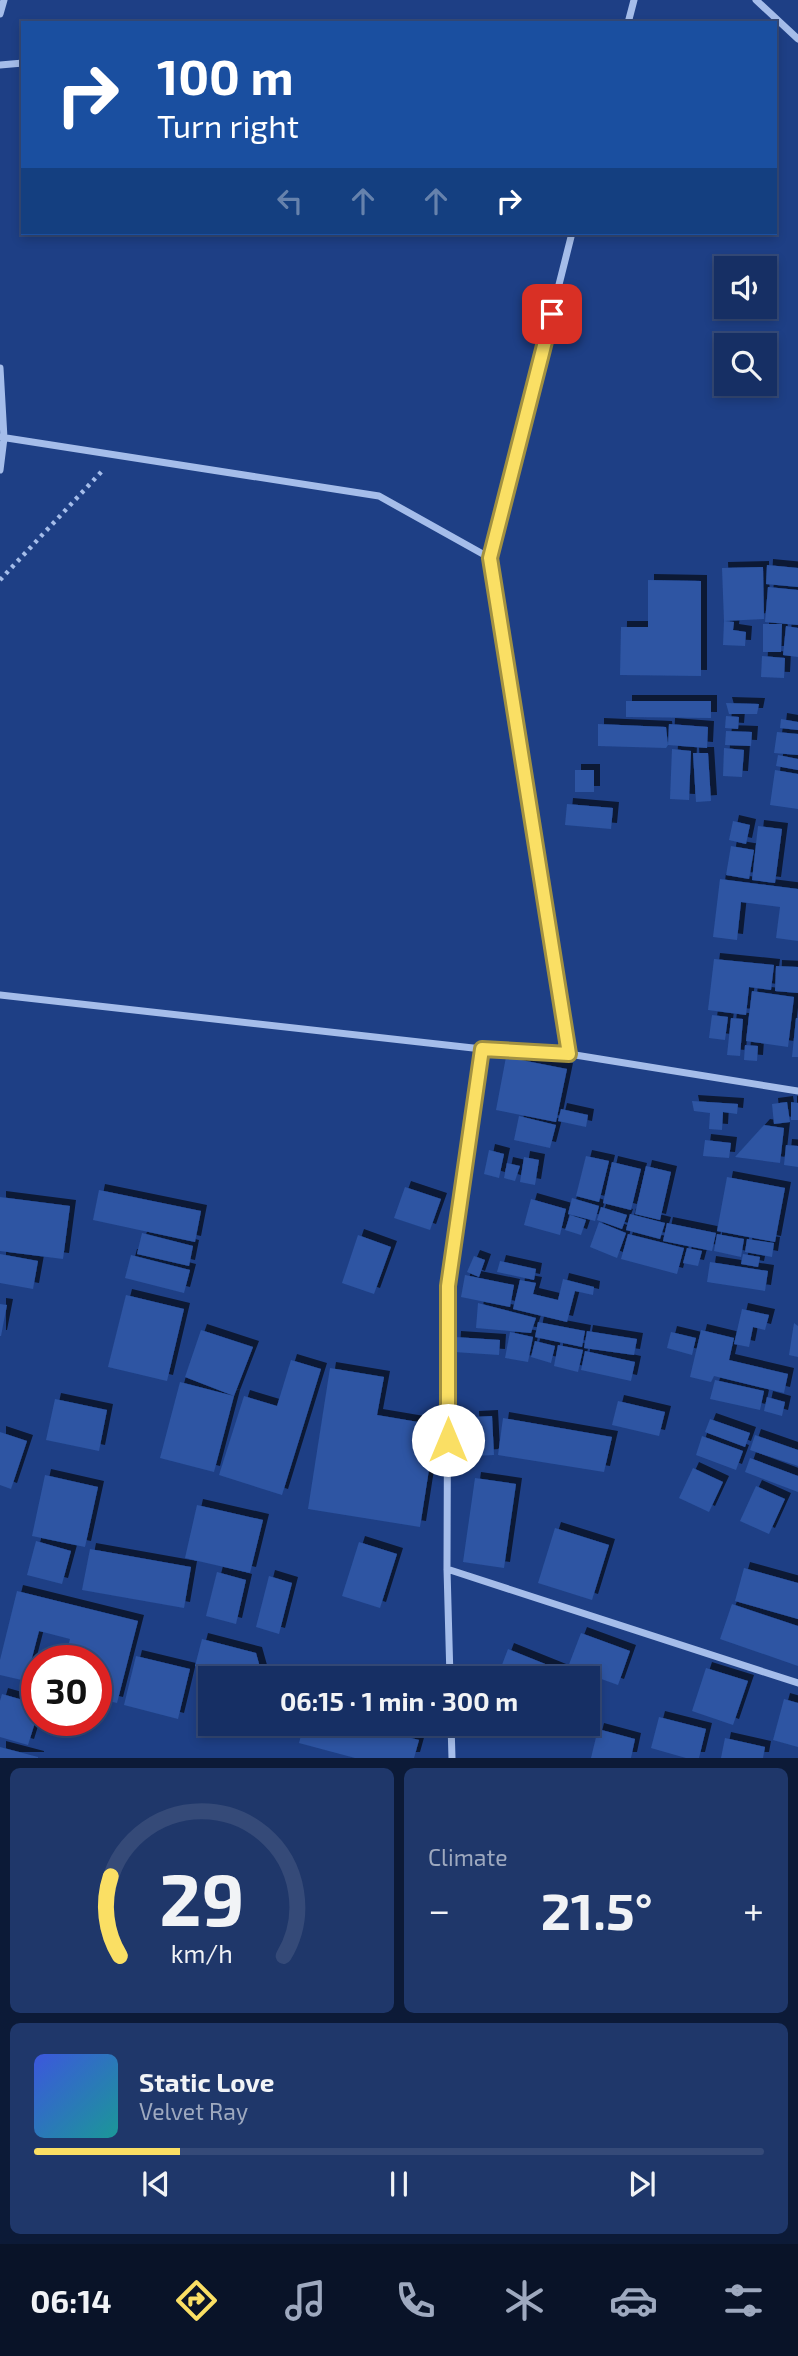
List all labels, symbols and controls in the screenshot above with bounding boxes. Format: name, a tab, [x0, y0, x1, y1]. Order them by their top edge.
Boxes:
text: 100 m	[157, 46, 294, 105]
icon: right	[42, 49, 133, 140]
text: Turn right	[157, 106, 299, 144]
icon: left	[271, 182, 309, 220]
icon: ahead	[344, 182, 382, 220]
icon: ahead	[417, 182, 455, 220]
icon: right	[490, 182, 528, 220]
map controls	[714, 256, 777, 396]
button: sound	[714, 256, 777, 319]
pin	[522, 284, 582, 344]
icon: arrive	[533, 295, 571, 333]
button: search	[714, 333, 777, 396]
position arrow	[411, 1403, 485, 1477]
speed limit sign: 30	[21, 1645, 112, 1736]
text: 06:15 · 1 min · 300 m	[280, 1685, 518, 1716]
text: Climate	[428, 1843, 508, 1871]
text: 29	[159, 1854, 245, 1942]
text: 21.5°	[541, 1878, 653, 1940]
text: −	[428, 1886, 450, 1932]
text: +	[743, 1886, 764, 1932]
text: km/h	[171, 1938, 233, 1968]
text: Static Love	[139, 2066, 275, 2097]
text: Velvet Ray	[139, 2097, 248, 2125]
icon: previous	[137, 2165, 175, 2203]
icon: pause	[380, 2165, 418, 2203]
icon: next	[623, 2165, 661, 2203]
icon: directions	[172, 2276, 221, 2325]
icon: music	[281, 2276, 330, 2325]
icon: phone	[391, 2276, 440, 2325]
icon: climate	[500, 2276, 549, 2325]
icon: car	[609, 2276, 658, 2325]
icon: filters	[719, 2276, 768, 2325]
text: 06:14	[30, 2281, 112, 2319]

